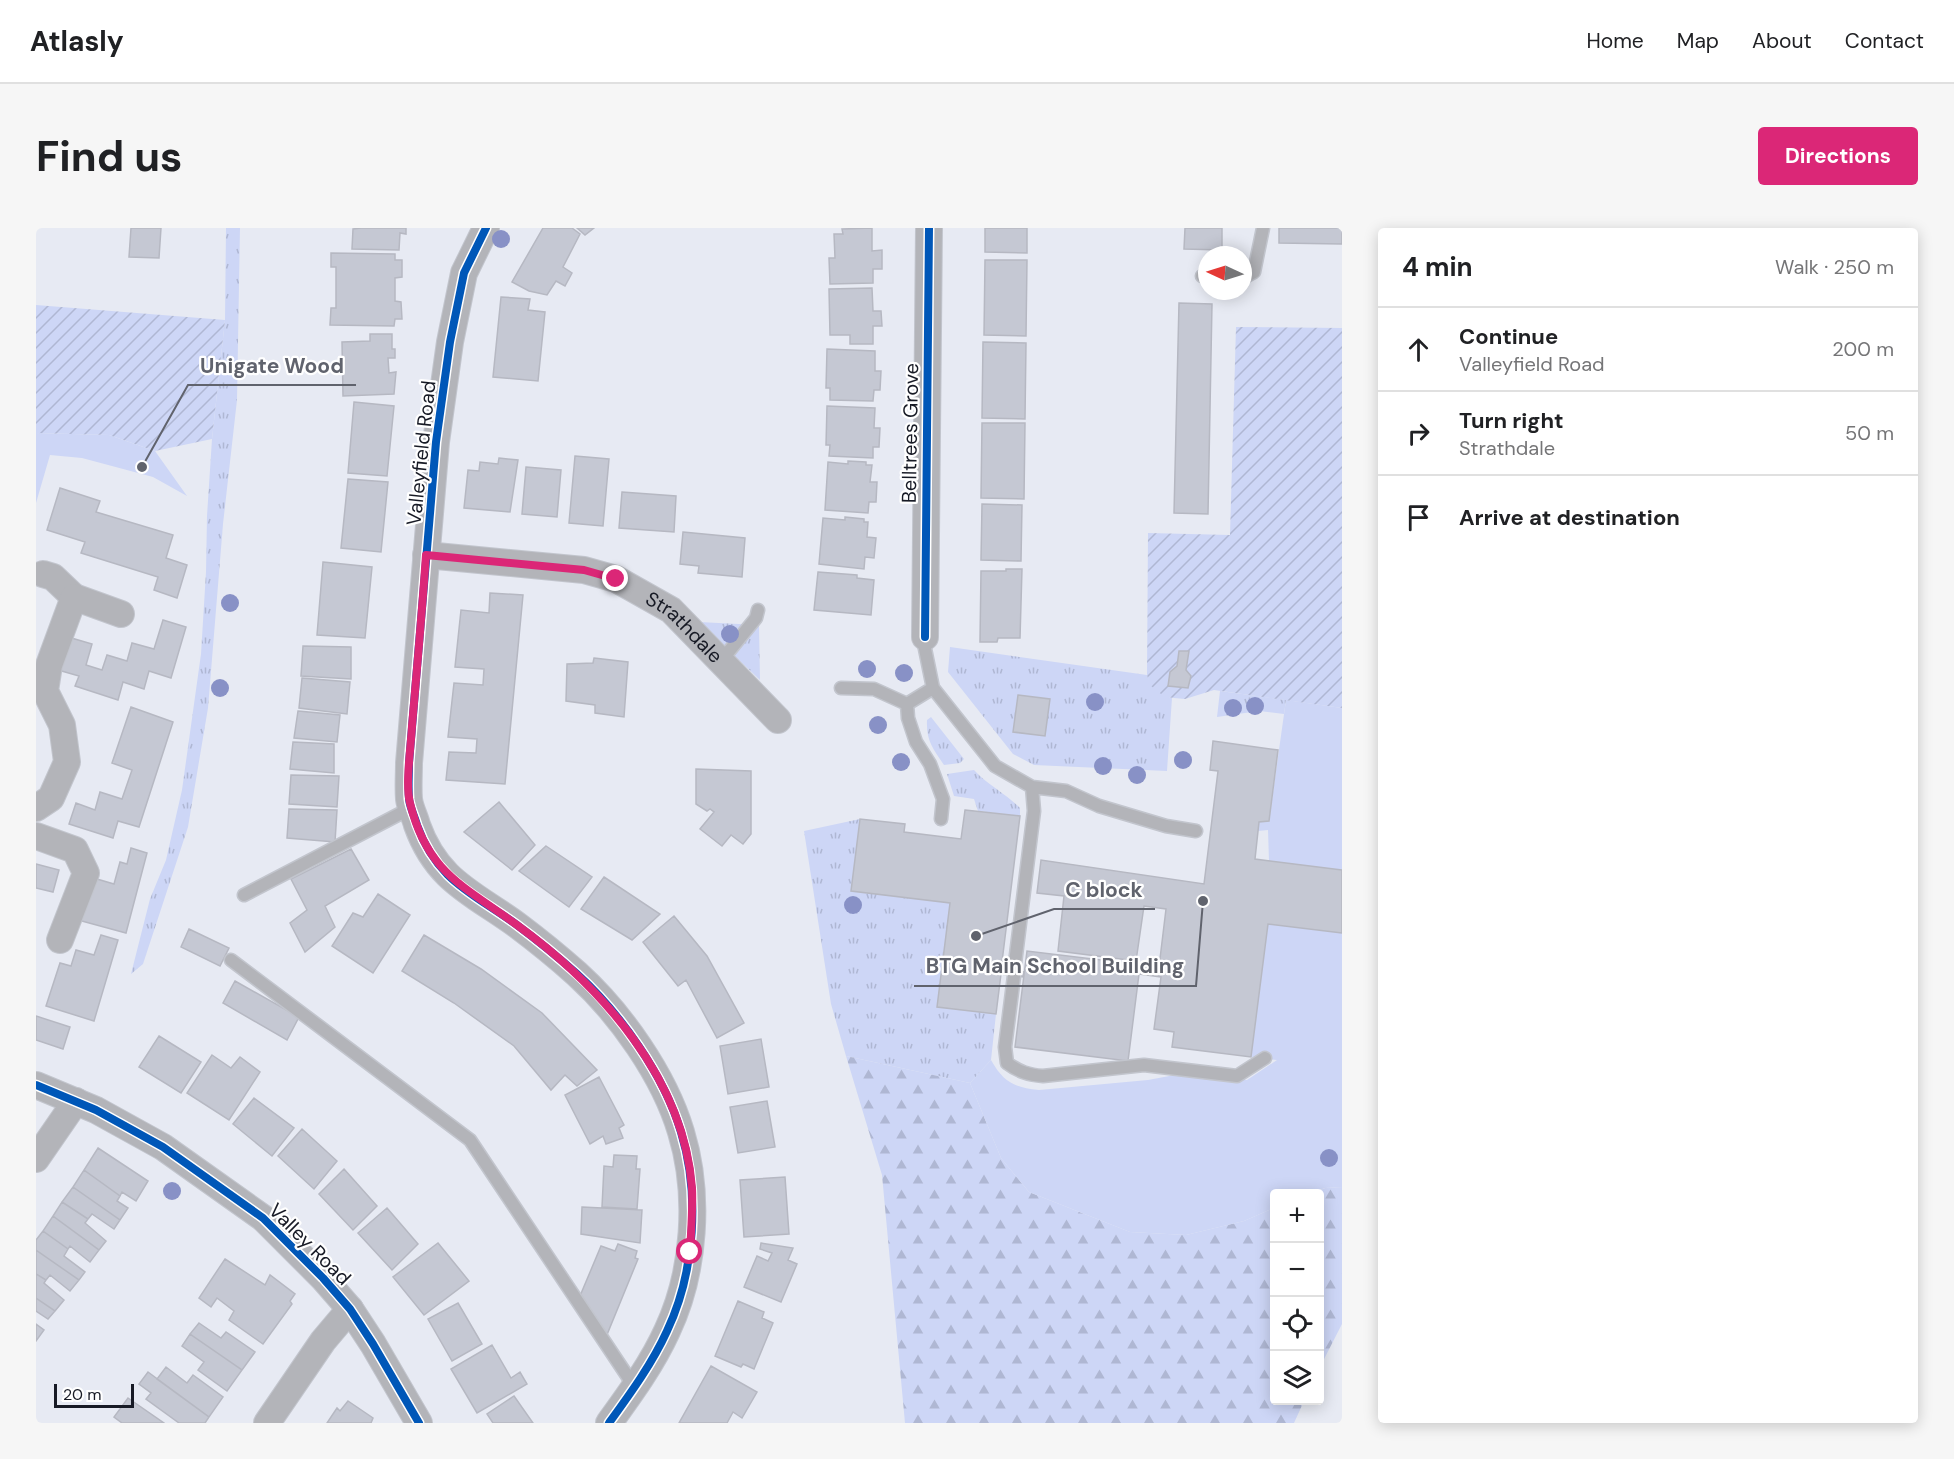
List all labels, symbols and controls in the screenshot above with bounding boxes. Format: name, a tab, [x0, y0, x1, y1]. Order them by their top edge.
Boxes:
text: Atlasly	[30, 23, 124, 60]
text: Home	[1586, 27, 1644, 55]
text: Map	[1677, 27, 1719, 55]
text: About	[1752, 27, 1812, 55]
text: Contact	[1845, 27, 1924, 55]
button: Directions	[1758, 127, 1918, 185]
text: Find us	[36, 129, 182, 184]
north arrow	[1198, 246, 1252, 300]
text: 4 min	[1402, 250, 1473, 284]
text: Walk · 250 m	[1775, 254, 1894, 280]
text: Continue	[1459, 322, 1558, 351]
icon: ahead	[1402, 333, 1435, 366]
text: 200 m	[1832, 336, 1894, 362]
callout: Unigate Wood	[188, 346, 356, 385]
text: Valleyfield Road	[1459, 351, 1605, 377]
text: Unigate Wood	[200, 352, 344, 380]
street label: Belltrees Grove	[896, 363, 924, 503]
street label: Valleyfield Road	[400, 379, 442, 527]
text: Turn right	[1459, 406, 1564, 435]
icon: right	[1402, 417, 1435, 450]
text: 50 m	[1845, 420, 1894, 446]
text: Strathdale	[1459, 435, 1555, 461]
icon: arrive	[1402, 501, 1435, 534]
text: Arrive at destination	[1459, 503, 1680, 532]
route end	[602, 565, 628, 591]
street label: Strathdale	[641, 585, 728, 668]
callout: C block	[1054, 870, 1155, 909]
text: C block	[1065, 876, 1143, 904]
callout: BTG Main School Building	[914, 947, 1196, 986]
text: BTG Main School Building	[926, 952, 1184, 980]
map controls	[1270, 1189, 1324, 1405]
button: +	[1270, 1189, 1324, 1243]
street label: Valley Road	[263, 1197, 357, 1291]
route start	[676, 1238, 702, 1264]
button: −	[1270, 1243, 1324, 1297]
button: locate	[1270, 1297, 1324, 1351]
button: layers	[1270, 1351, 1324, 1405]
scale bar	[54, 1381, 134, 1408]
text: 20 m	[63, 1384, 102, 1405]

